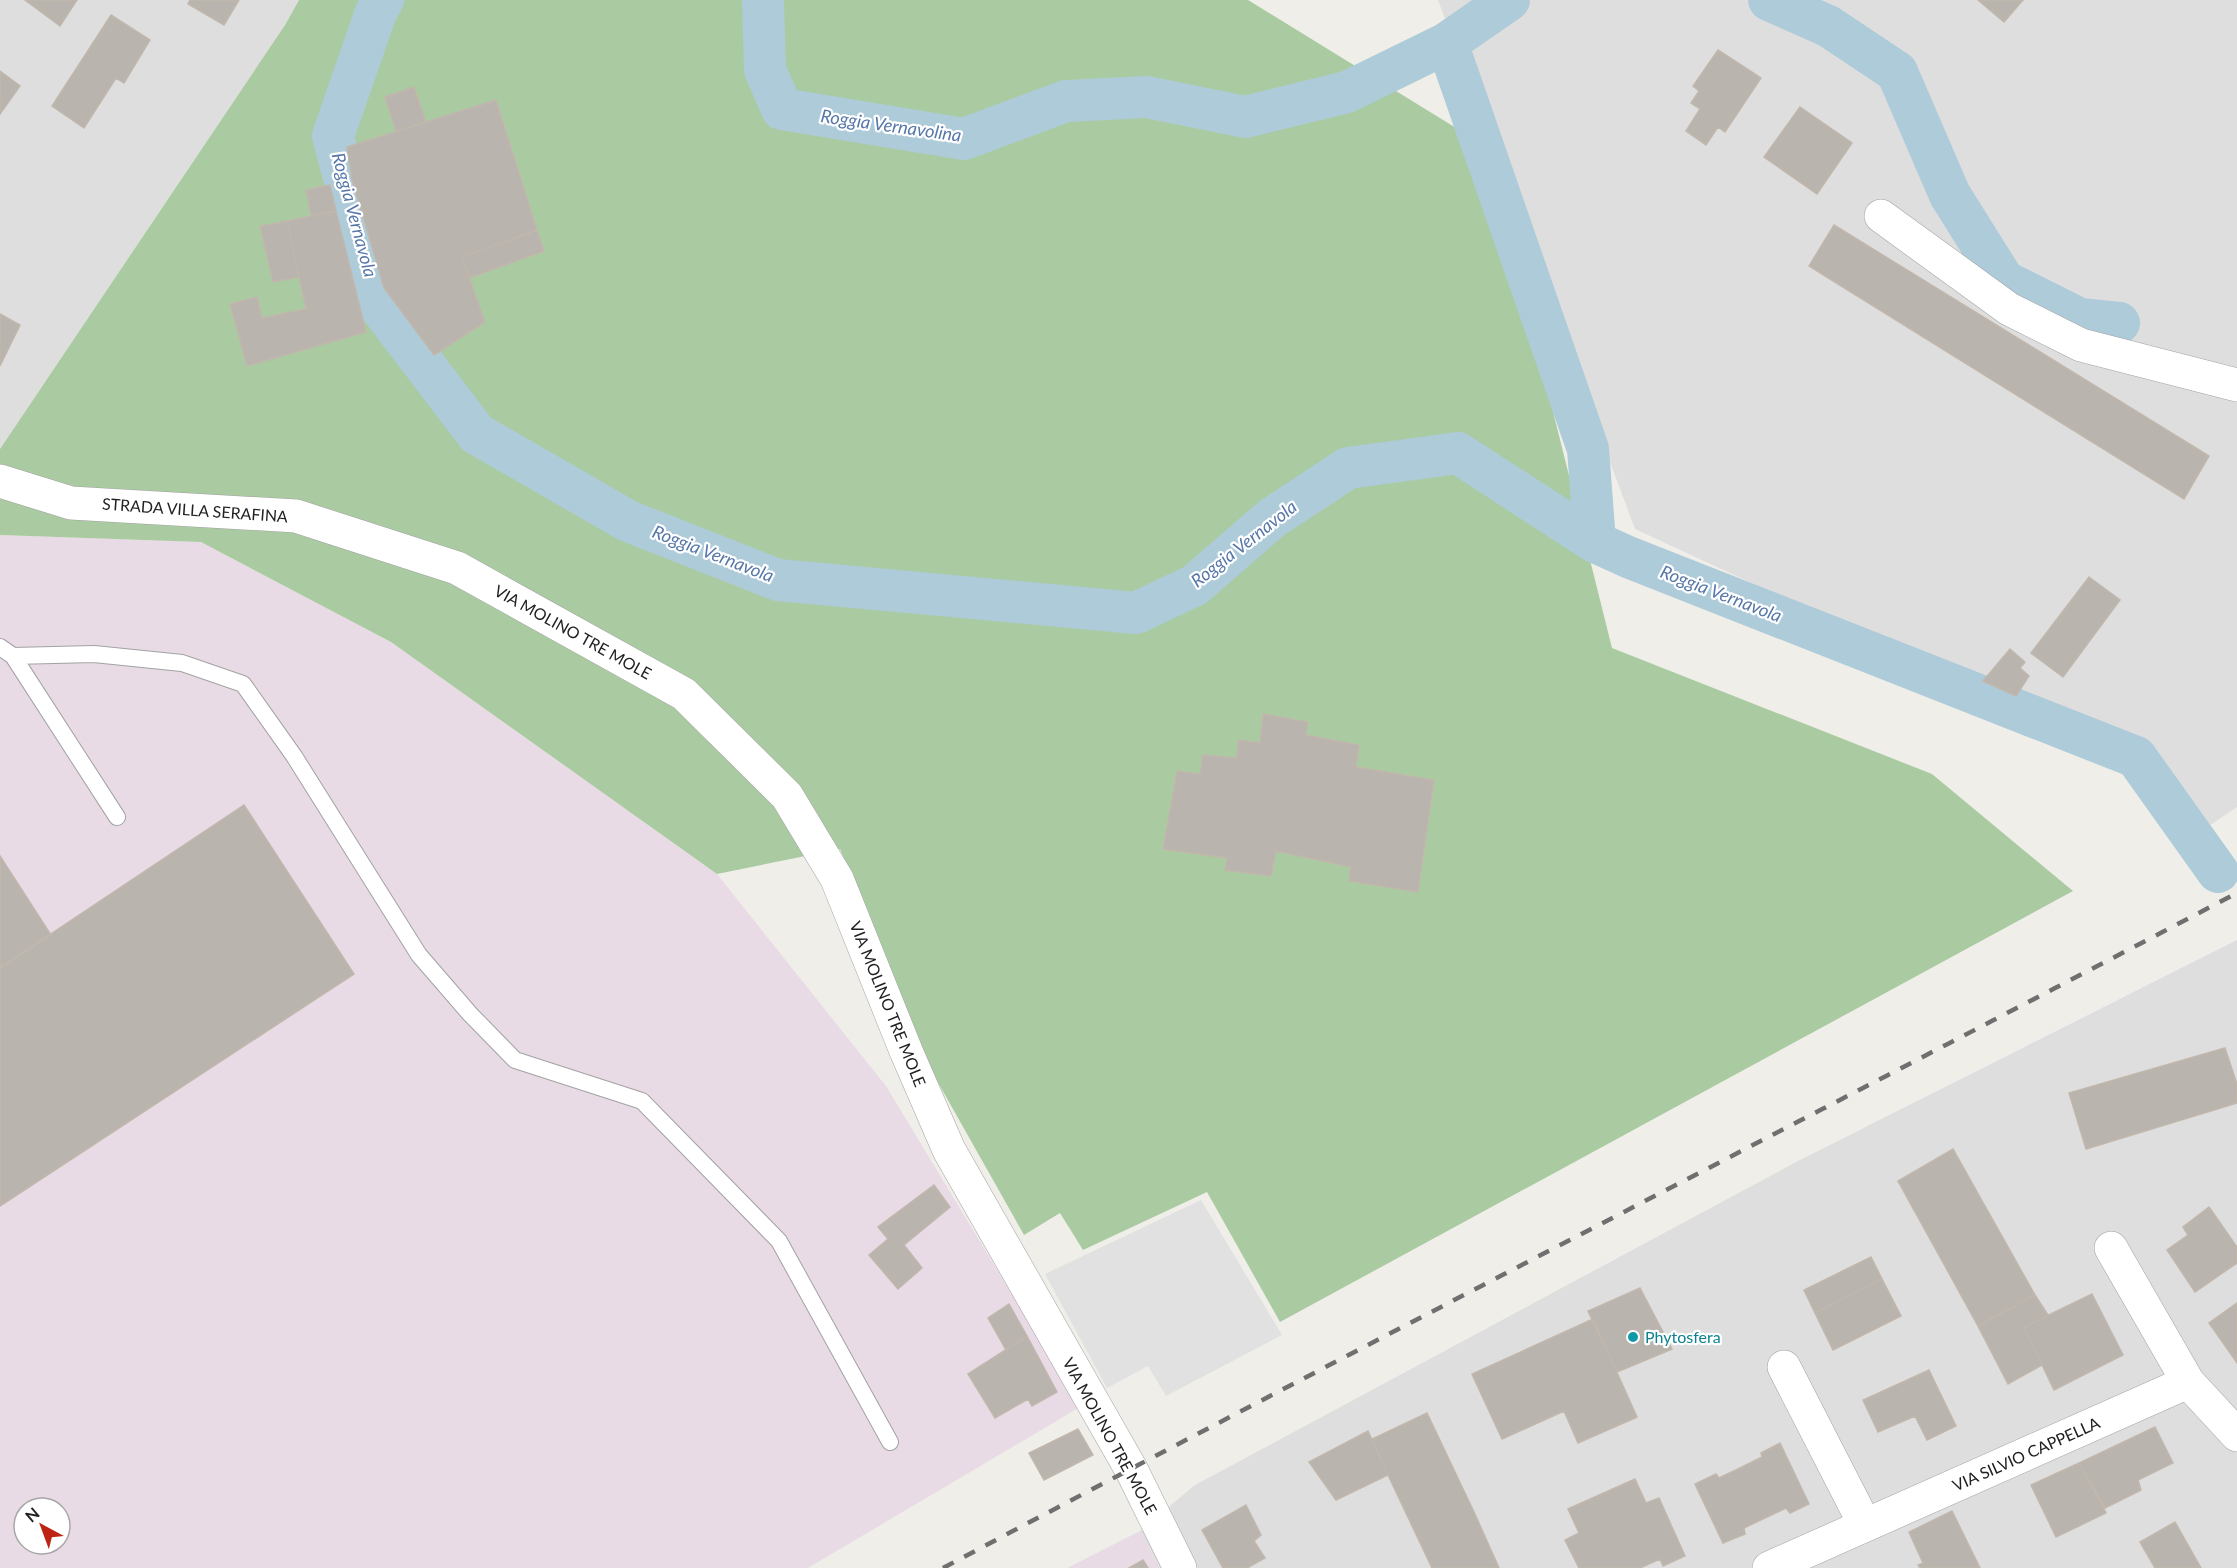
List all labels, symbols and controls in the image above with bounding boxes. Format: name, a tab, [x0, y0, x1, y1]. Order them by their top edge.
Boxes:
water label: Roggia Vernavolina	[819, 104, 963, 146]
water label: Roggia Vernavola	[328, 150, 382, 280]
street label: STRADA VILLA SERAFINA	[102, 494, 289, 525]
water label: Roggia Vernavola	[1186, 495, 1301, 591]
water label: Roggia Vernavola	[650, 520, 777, 586]
water label: Roggia Vernavola	[1658, 560, 1785, 626]
street label: VIA MOLINO TRE MOLE	[491, 580, 655, 683]
street label: VIA MOLINO TRE MOLE	[847, 918, 930, 1089]
place label: Phytosfera	[1645, 1327, 1721, 1346]
marker: Phytosfera	[1626, 1330, 1640, 1344]
street label: VIA MOLINO TRE MOLE	[1059, 1354, 1162, 1518]
street label: VIA SILVIO CAPPELLA	[1949, 1412, 2102, 1495]
north arrow	[12, 1496, 72, 1556]
text: N	[21, 1503, 43, 1526]

